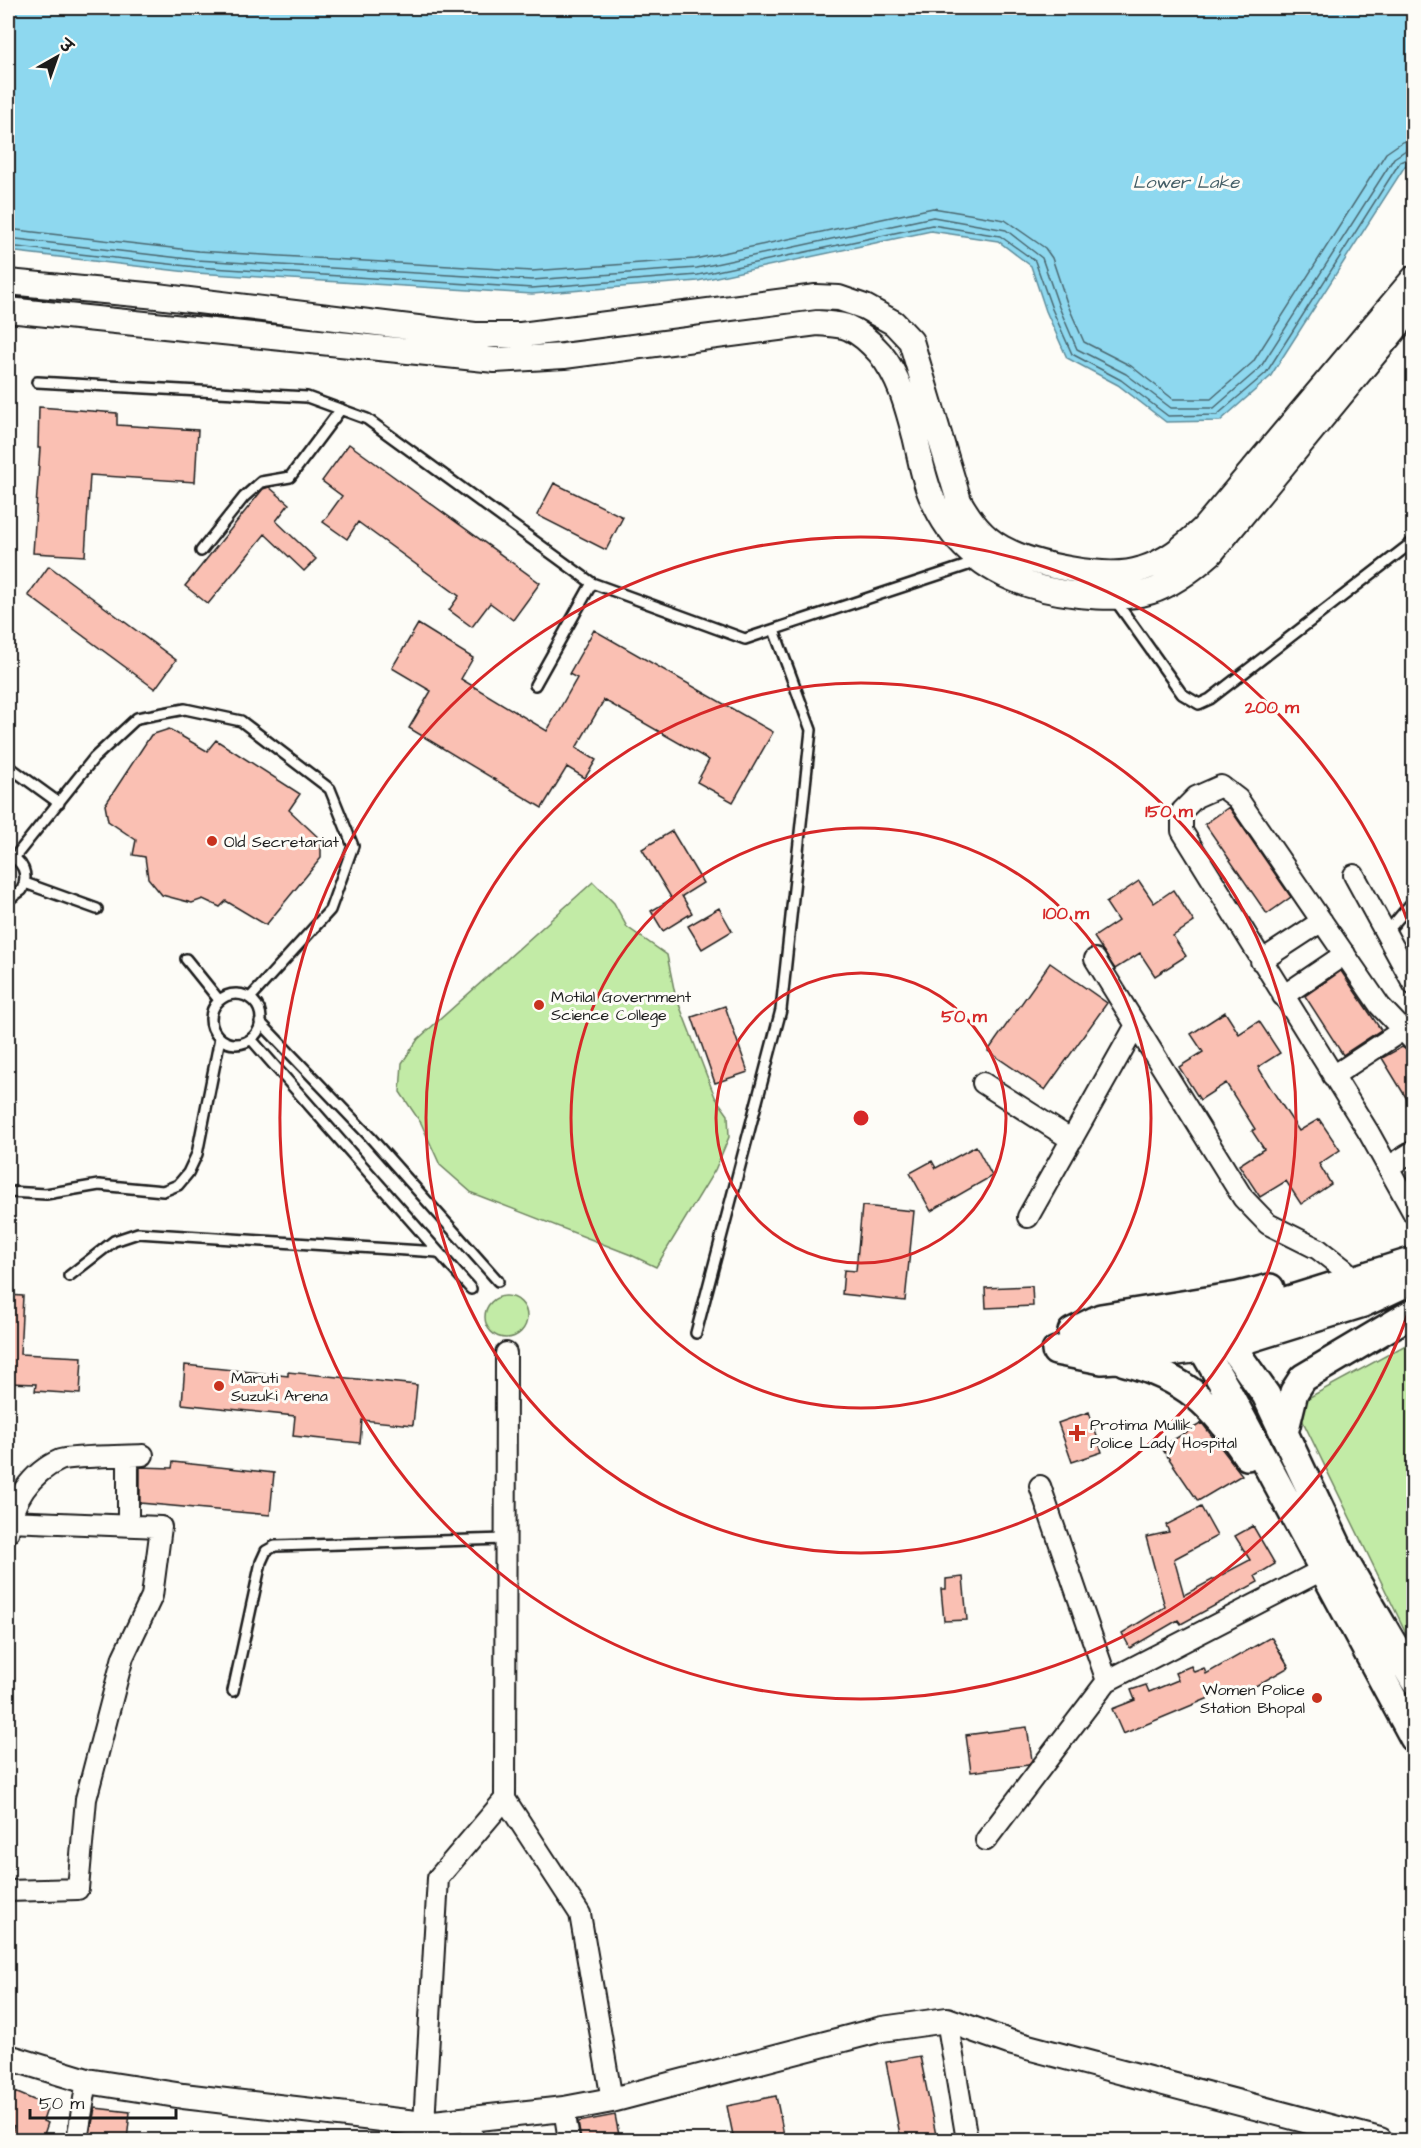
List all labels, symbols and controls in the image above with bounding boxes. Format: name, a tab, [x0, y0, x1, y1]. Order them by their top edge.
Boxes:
north arrow	[27, 27, 87, 87]
text: उ	[53, 33, 78, 59]
water label: Lower Lake	[1133, 170, 1240, 195]
text: 200 m	[1244, 695, 1300, 720]
text: 150 m	[1145, 799, 1194, 824]
place label: Old Secretariat	[224, 831, 339, 853]
marker: Old Secretariat	[205, 834, 219, 848]
text: 100 m	[1043, 901, 1090, 926]
place label: Motilal Government Science College	[551, 986, 692, 1027]
marker: Motilal Government Science College	[532, 998, 546, 1012]
text: 50 m	[941, 1004, 988, 1029]
centre of rings	[851, 1108, 871, 1128]
place label: Maruti Suzuki Arena	[231, 1367, 328, 1407]
marker: Maruti Suzuki Arena	[212, 1379, 226, 1393]
place label: Protima Mullik Police Lady Hospital	[1090, 1414, 1237, 1455]
marker: Protima Mullik Police Lady Hospital	[1068, 1424, 1086, 1442]
place label: Women Police Station Bhopal	[1200, 1679, 1305, 1719]
marker: Women Police Station Bhopal	[1310, 1691, 1324, 1705]
scale bar	[30, 2082, 176, 2120]
text: 50 m	[39, 2091, 84, 2116]

